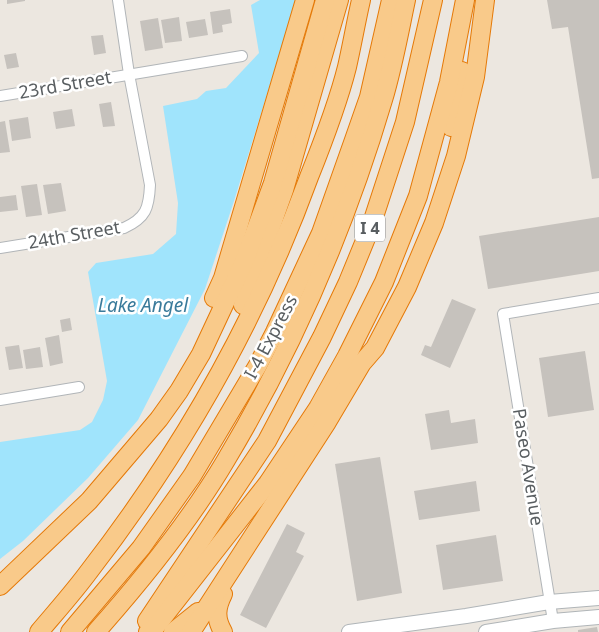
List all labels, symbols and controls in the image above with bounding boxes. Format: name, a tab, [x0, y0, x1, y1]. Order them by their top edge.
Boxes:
street label: 23rd Street	[17, 64, 114, 104]
street label: 24th Street	[26, 214, 122, 254]
road number: I 4	[355, 214, 385, 242]
street label: I-4 Express	[238, 290, 302, 383]
water label: Lake Angel	[98, 292, 189, 318]
street label: Paseo Avenue	[508, 406, 550, 527]

